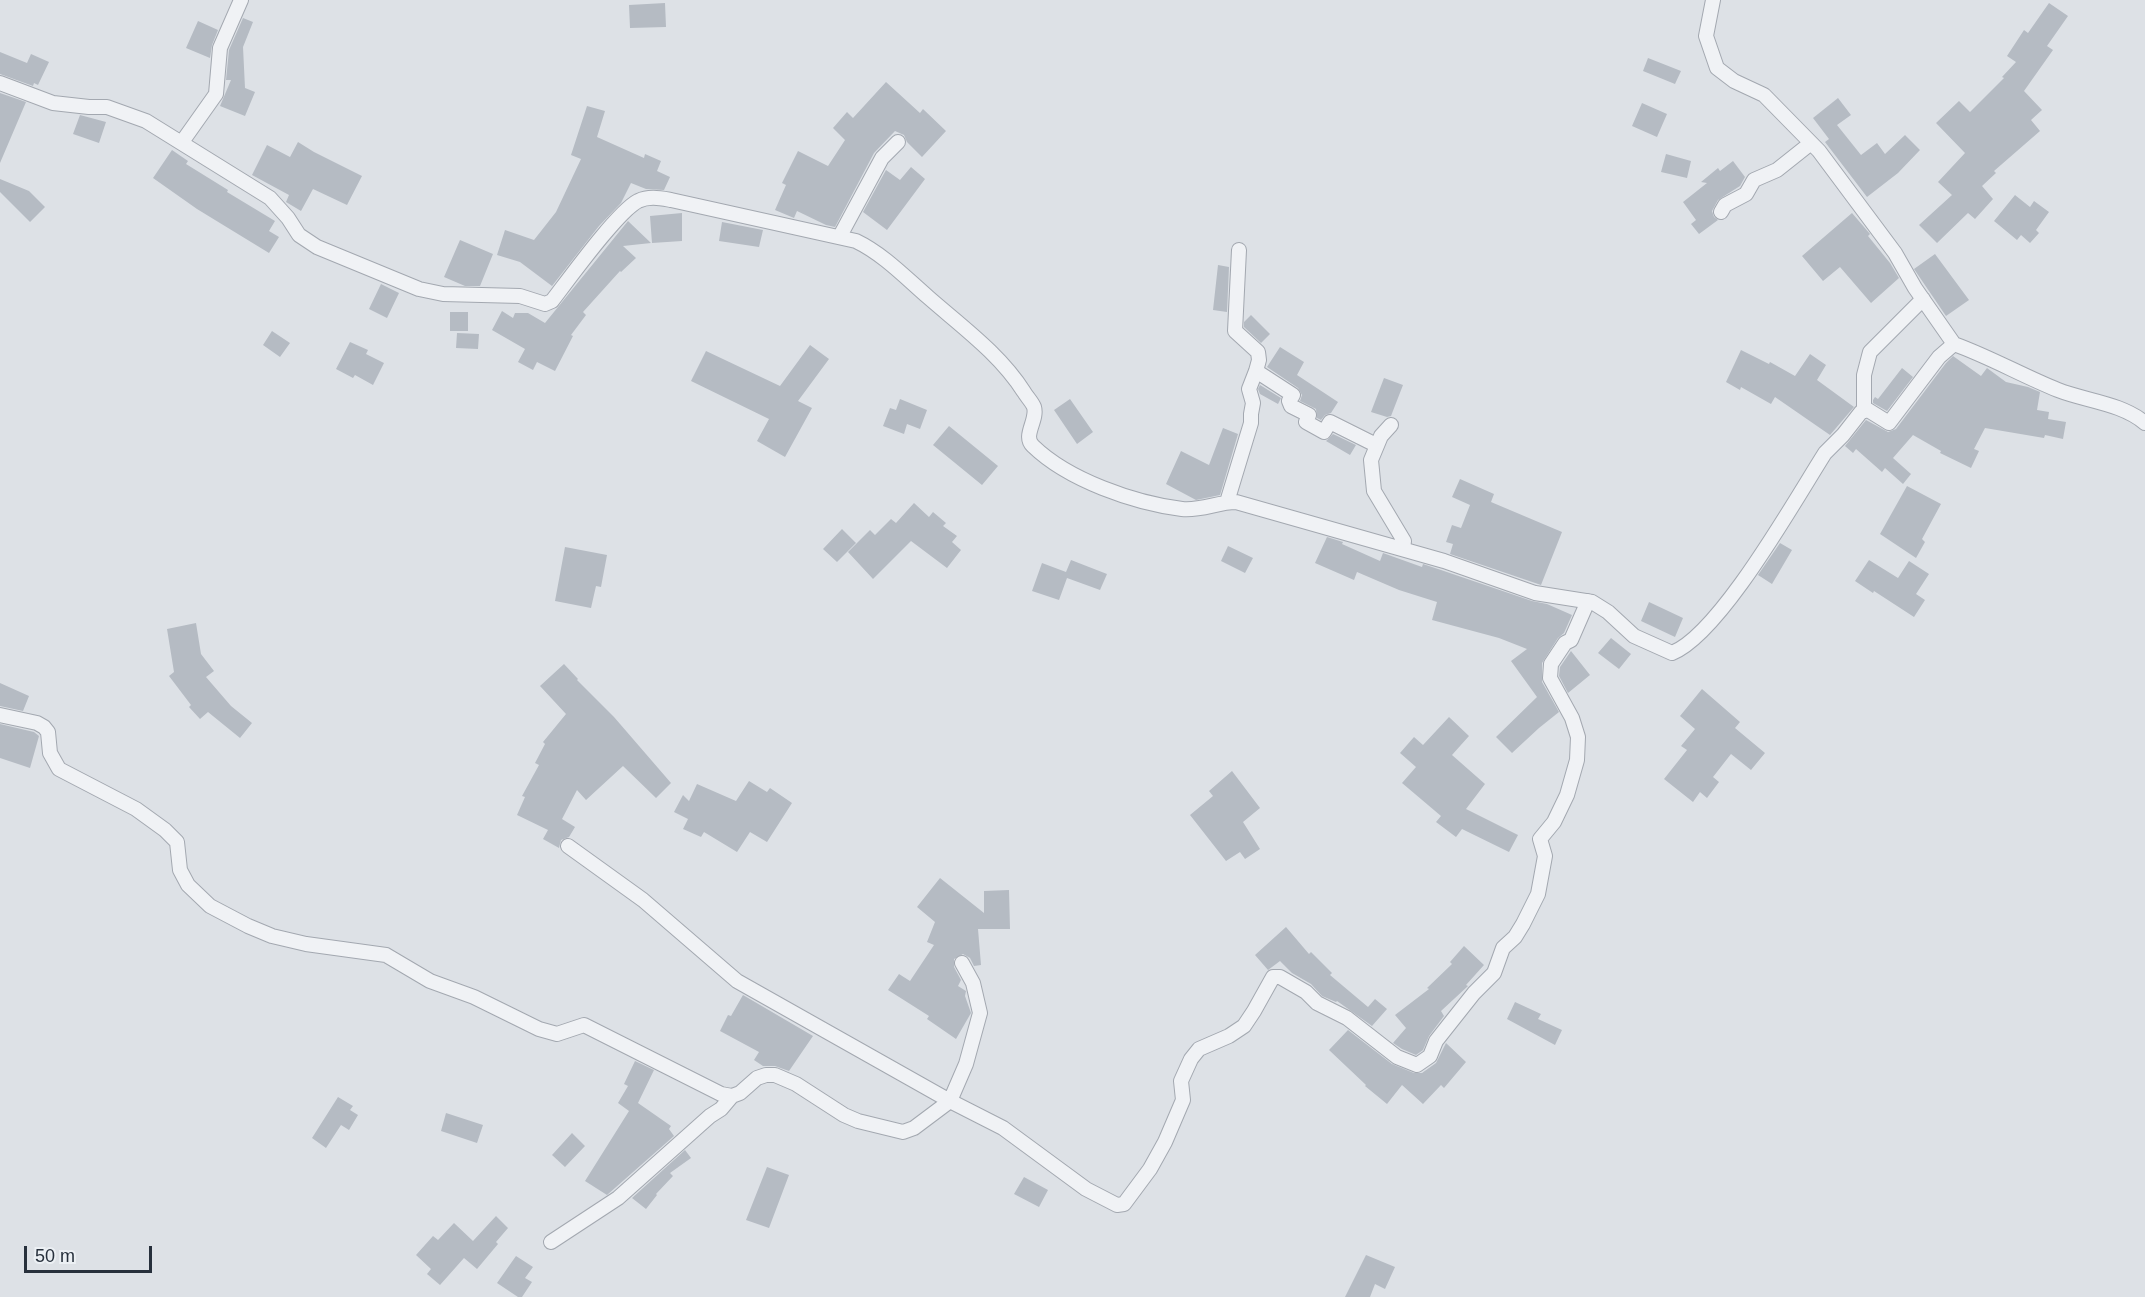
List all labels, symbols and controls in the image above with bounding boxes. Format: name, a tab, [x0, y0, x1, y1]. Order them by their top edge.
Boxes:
scale bar	[27, 1234, 154, 1272]
text: 50 m	[35, 1246, 75, 1266]

